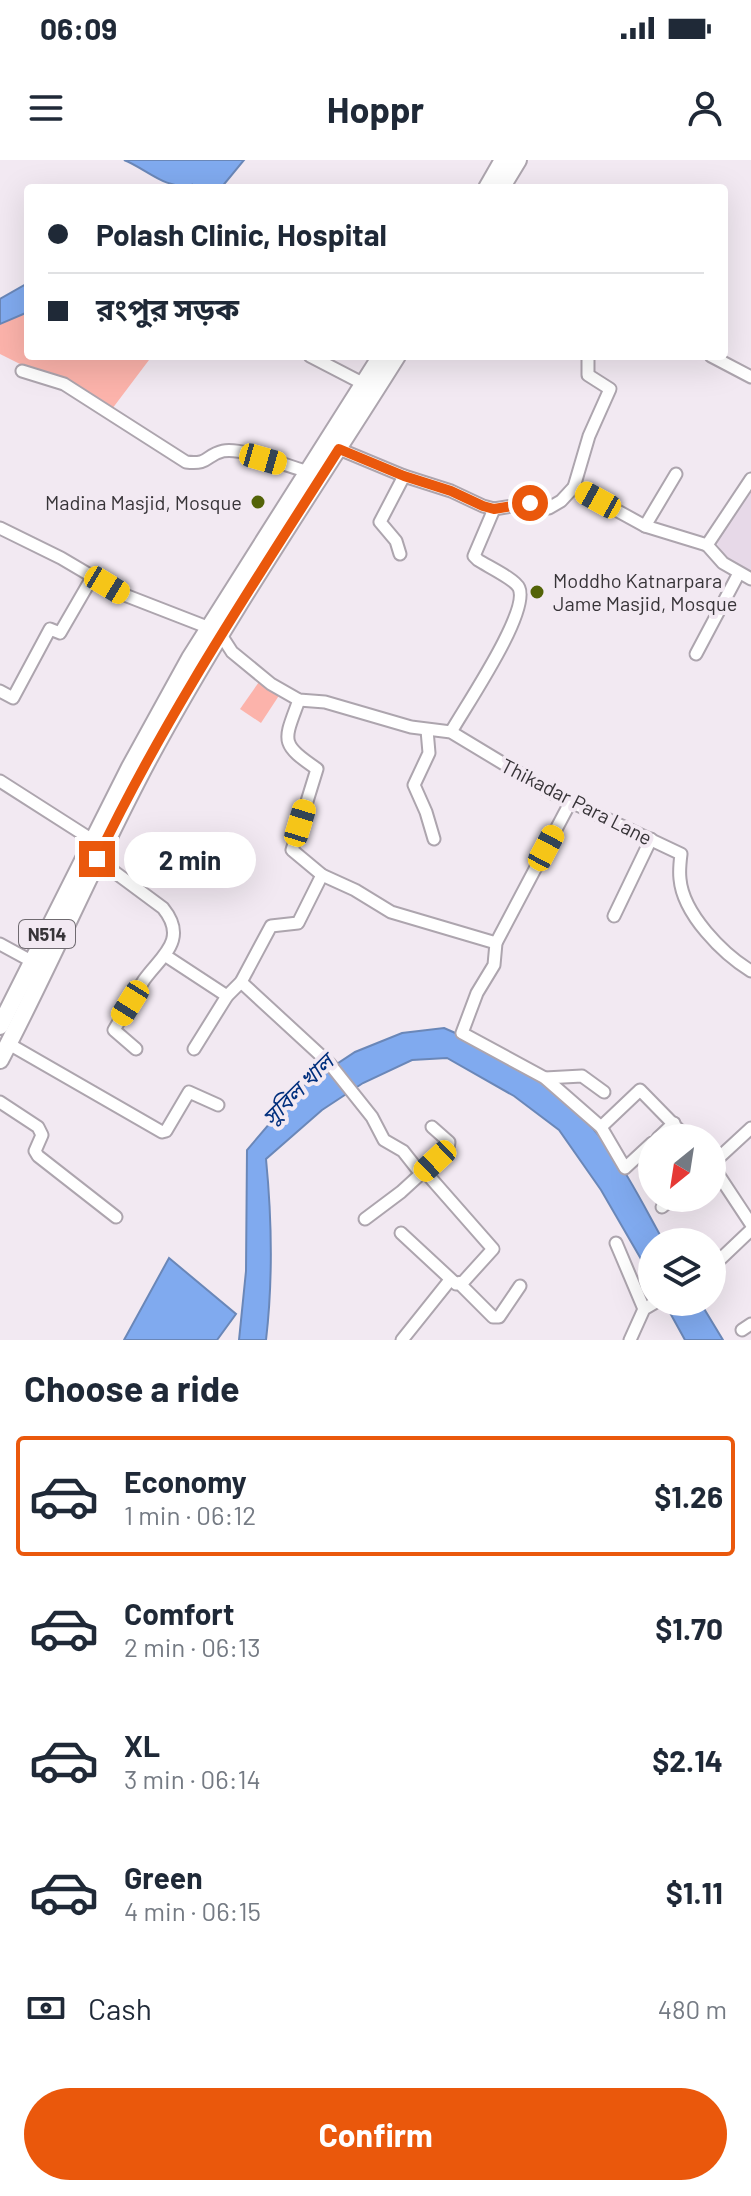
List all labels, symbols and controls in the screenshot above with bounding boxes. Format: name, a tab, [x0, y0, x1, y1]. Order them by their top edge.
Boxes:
text: 06:09	[40, 10, 117, 46]
icon: menu	[24, 86, 68, 130]
icon: person	[683, 86, 727, 130]
text: Hoppr	[327, 87, 424, 130]
text: Polash Clinic, Hospital	[96, 216, 387, 252]
text: রংপুর সড়ক	[96, 290, 239, 326]
car	[237, 441, 289, 477]
car	[571, 478, 625, 522]
route start	[512, 485, 548, 521]
place label: Madina Masjid, Mosque	[45, 490, 242, 514]
marker: Madina Masjid, Mosque	[249, 493, 267, 511]
car	[80, 562, 134, 608]
place label: Moddho Katnarpara Jame Masjid, Mosque	[553, 568, 737, 615]
marker: Moddho Katnarpara Jame Masjid, Mosque	[528, 583, 546, 601]
street label: Thikadar Para Lane	[498, 753, 656, 849]
car	[282, 797, 318, 849]
car	[524, 821, 568, 875]
callout: 2 min	[125, 831, 257, 887]
route end	[79, 841, 115, 877]
text: 2 min	[159, 844, 221, 875]
road number: N514	[19, 920, 75, 948]
car	[107, 976, 153, 1030]
water label: সুবিল খাল	[256, 1045, 342, 1131]
north arrow	[638, 1124, 726, 1212]
map controls	[638, 1124, 726, 1316]
car	[409, 1136, 461, 1186]
button: layers	[638, 1228, 726, 1316]
text: Choose a ride	[24, 1366, 240, 1409]
icon: car	[28, 1460, 100, 1532]
text: Economy	[124, 1463, 247, 1499]
text: $1.26	[654, 1478, 723, 1514]
text: 1 min · 06:12	[124, 1499, 256, 1530]
icon: car	[28, 1592, 100, 1664]
text: Comfort	[124, 1595, 234, 1631]
text: $1.70	[655, 1610, 723, 1646]
text: 2 min · 06:13	[124, 1631, 261, 1662]
icon: car	[28, 1724, 100, 1796]
text: XL	[124, 1727, 160, 1763]
text: $2.14	[652, 1742, 723, 1778]
text: 3 min · 06:14	[124, 1763, 261, 1794]
icon: car	[28, 1856, 100, 1928]
text: Green	[124, 1859, 203, 1895]
text: $1.11	[666, 1874, 723, 1910]
text: 4 min · 06:15	[124, 1895, 261, 1926]
icon: cash	[24, 1986, 68, 2030]
text: Cash	[88, 1990, 152, 2026]
text: 480 m	[658, 1993, 727, 2024]
button: Confirm	[24, 2088, 727, 2180]

